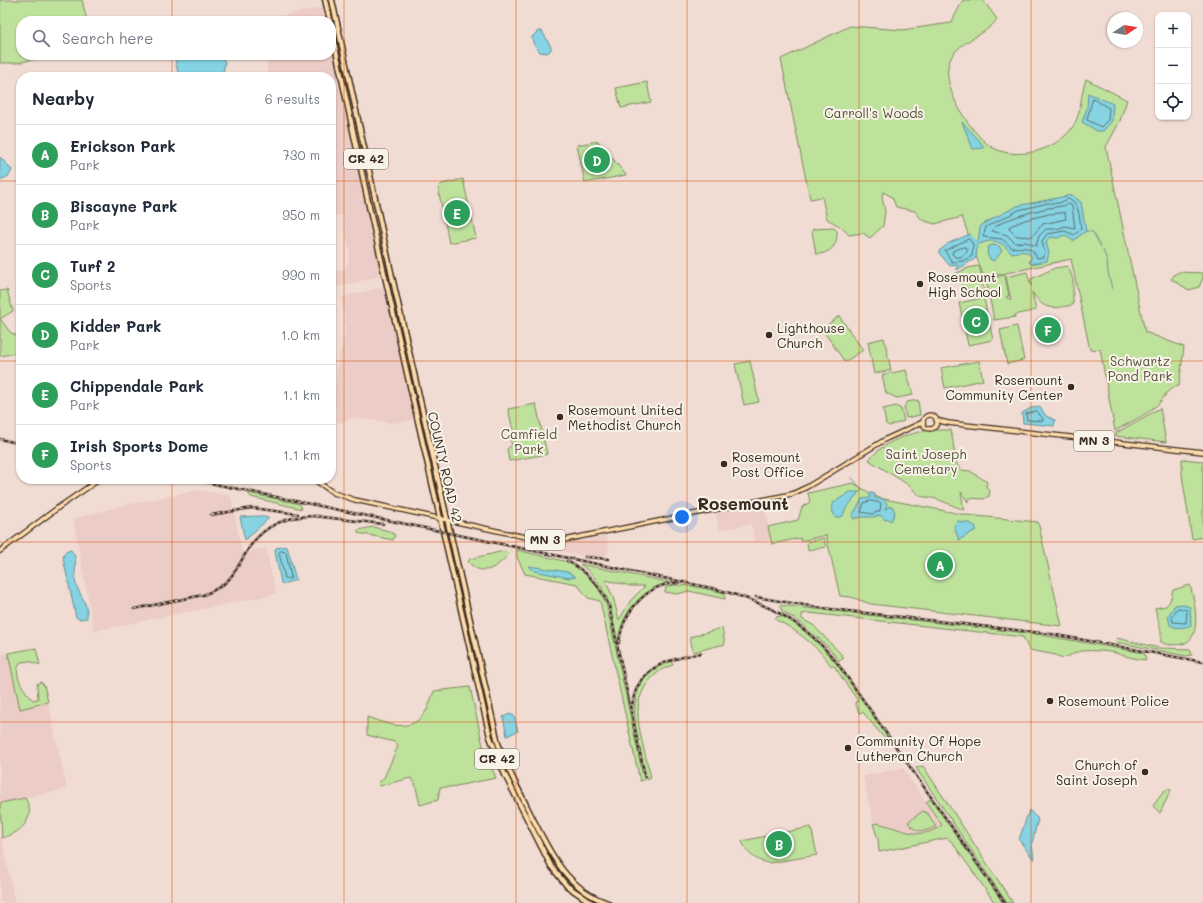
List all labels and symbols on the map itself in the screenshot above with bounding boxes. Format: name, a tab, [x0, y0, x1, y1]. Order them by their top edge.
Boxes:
north arrow	[1107, 12, 1143, 48]
park label: Carroll's Woods	[824, 104, 924, 121]
pin: D	[584, 145, 610, 175]
road number: CR 42	[344, 149, 388, 169]
pin: E	[444, 198, 470, 228]
place label: Rosemount High School	[928, 268, 1001, 300]
marker: Rosemount High School	[915, 279, 925, 289]
pin: C	[963, 306, 989, 336]
pin: F	[1035, 315, 1061, 345]
place label: Lighthouse Church	[777, 319, 845, 351]
marker: Lighthouse Church	[764, 330, 774, 340]
park label: Schwartz Pond Park	[1108, 352, 1172, 384]
place label: Rosemount Community Center	[946, 371, 1063, 403]
marker: Rosemount Community Center	[1066, 382, 1076, 392]
place label: Rosemount United Methodist Church	[568, 401, 683, 433]
street label: COUNTY ROAD 42	[424, 410, 467, 524]
marker: Rosemount United Methodist Church	[555, 412, 565, 422]
park label: Camfield Park	[501, 425, 557, 457]
road number: MN 3	[1074, 431, 1114, 451]
park label: Saint Joseph Cemetary	[885, 445, 967, 477]
place label: Rosemount Post Office	[732, 448, 804, 480]
marker: Rosemount Post Office	[719, 459, 729, 469]
district label: Rosemount	[697, 492, 789, 514]
your location	[672, 507, 692, 527]
road number: MN 3	[525, 530, 565, 550]
pin: A	[927, 550, 953, 580]
place label: Rosemount Police	[1058, 692, 1169, 709]
marker: Rosemount Police	[1045, 696, 1055, 706]
place label: Community Of Hope Lutheran Church	[856, 732, 981, 764]
marker: Community Of Hope Lutheran Church	[843, 743, 853, 753]
road number: CR 42	[475, 749, 519, 769]
place label: Church of Saint Joseph	[1056, 756, 1138, 788]
marker: Church of Saint Joseph	[1140, 767, 1150, 777]
pin: B	[766, 829, 792, 859]

